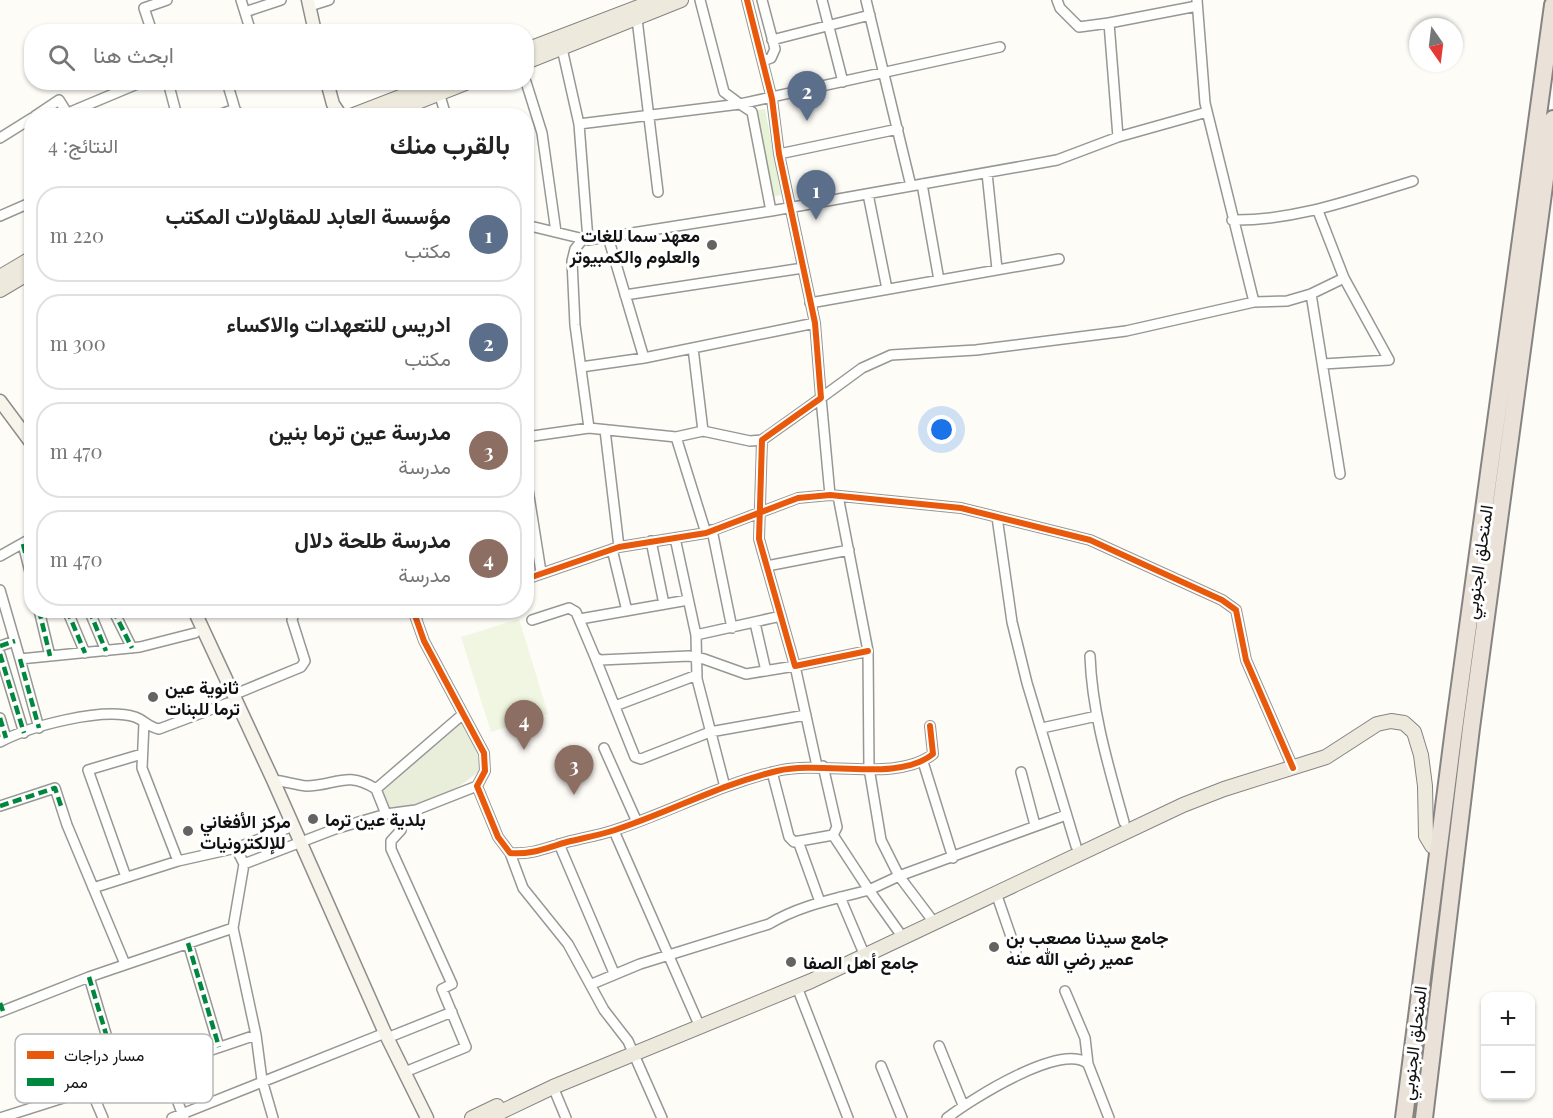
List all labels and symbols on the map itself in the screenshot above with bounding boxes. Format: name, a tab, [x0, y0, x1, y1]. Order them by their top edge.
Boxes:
north arrow	[1409, 18, 1463, 72]
pin: 2	[788, 72, 826, 121]
pin: 1	[796, 170, 836, 220]
place label: معهد سما للغات والعلوم والكمبيوتر	[568, 223, 700, 269]
marker: معهد سما للغات والعلوم والكمبيوتر	[705, 238, 719, 252]
your location	[927, 415, 956, 444]
street label: المتحلق الجنوبي	[1458, 503, 1502, 621]
place label: ثانوية عين ترما للبنات	[165, 675, 240, 720]
marker: ثانوية عين ترما للبنات	[146, 690, 160, 704]
pin: 4	[504, 700, 544, 750]
pin: 3	[554, 746, 594, 795]
place label: بلدية عين ترما	[325, 807, 426, 831]
place label: مركز الأفغاني للإلكترونيات	[200, 809, 291, 855]
marker: بلدية عين ترما	[306, 812, 320, 826]
marker: مركز الأفغاني للإلكترونيات	[181, 824, 195, 838]
place label: جامع سيدنا مصعب بن عمير رضي الله عنه	[1006, 925, 1169, 974]
marker: جامع سيدنا مصعب بن عمير رضي الله عنه	[987, 940, 1001, 954]
place label: جامع أهل الصفا	[803, 950, 918, 975]
marker: جامع أهل الصفا	[784, 955, 798, 969]
street label: المتحلق الجنوبي	[1394, 984, 1436, 1102]
legend	[15, 1034, 213, 1103]
text: مسار دراجات	[64, 1044, 144, 1066]
text: ممر	[63, 1071, 88, 1093]

